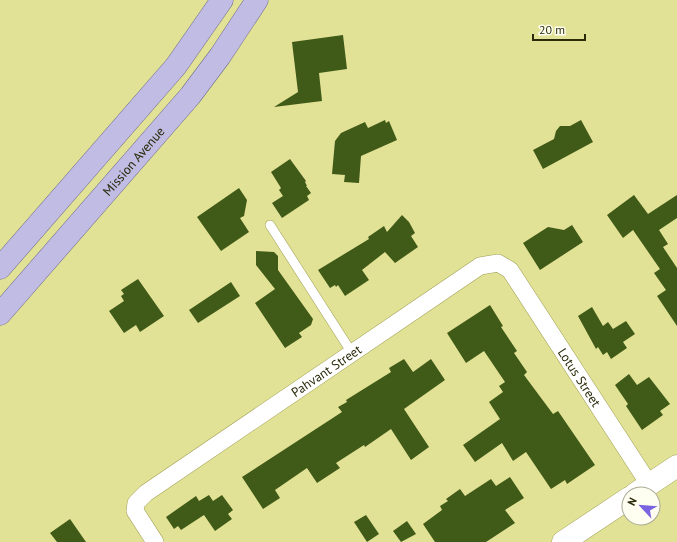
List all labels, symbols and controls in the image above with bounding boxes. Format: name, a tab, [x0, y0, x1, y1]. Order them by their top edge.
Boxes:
scale bar	[533, 16, 585, 42]
text: 20 m	[539, 22, 565, 37]
street label: Mission Avenue	[99, 123, 168, 199]
street label: Pahvant Street	[288, 340, 365, 400]
street label: Lotus Street	[554, 345, 605, 410]
north arrow	[621, 486, 661, 526]
text: N	[624, 495, 640, 508]

